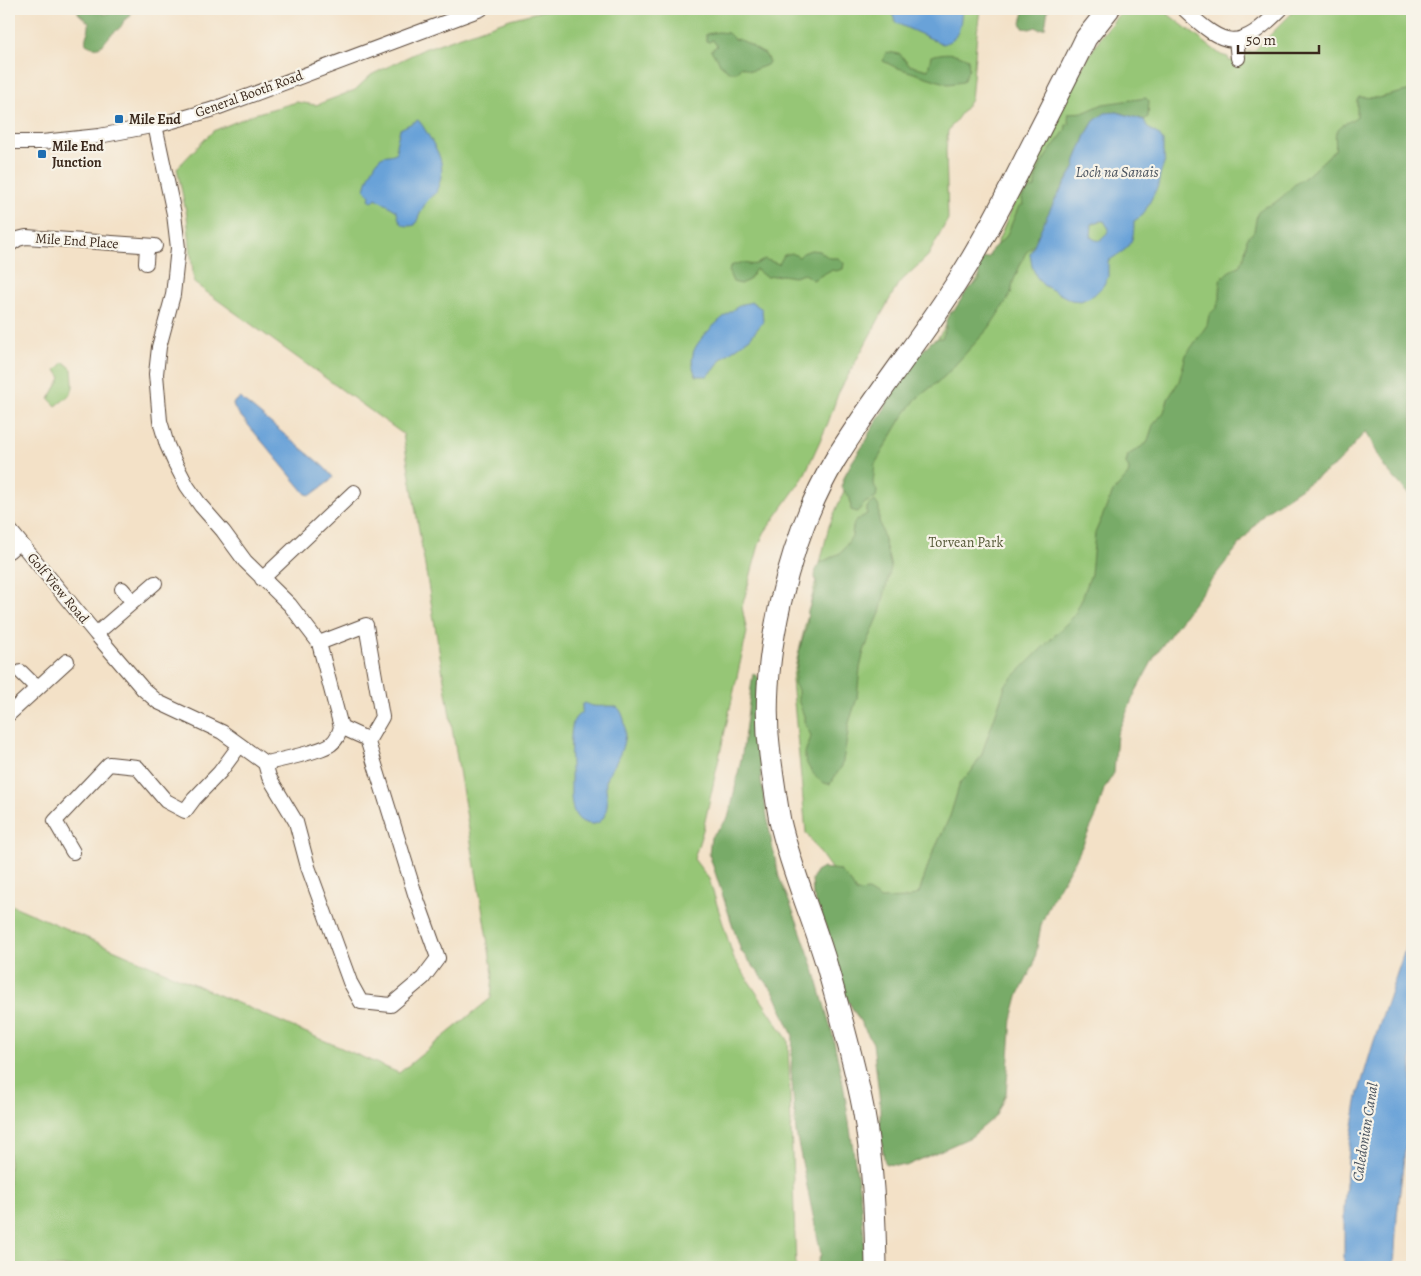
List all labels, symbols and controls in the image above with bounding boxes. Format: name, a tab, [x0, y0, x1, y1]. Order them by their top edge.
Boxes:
scale bar	[1238, 22, 1320, 54]
text: 50 m	[1246, 30, 1276, 50]
street label: General Booth Road	[192, 66, 306, 122]
place label: Mile End	[129, 110, 181, 129]
marker: Mile End	[113, 113, 125, 125]
place label: Mile End Junction	[52, 137, 104, 172]
marker: Mile End Junction	[36, 148, 48, 160]
water label: Loch na Sanais	[1076, 162, 1158, 182]
street label: Mile End Place	[35, 229, 119, 253]
park label: Torvean Park	[929, 533, 1003, 552]
street label: Golf View Road	[23, 549, 93, 628]
water label: Caledonian Canal	[1347, 1081, 1383, 1183]

